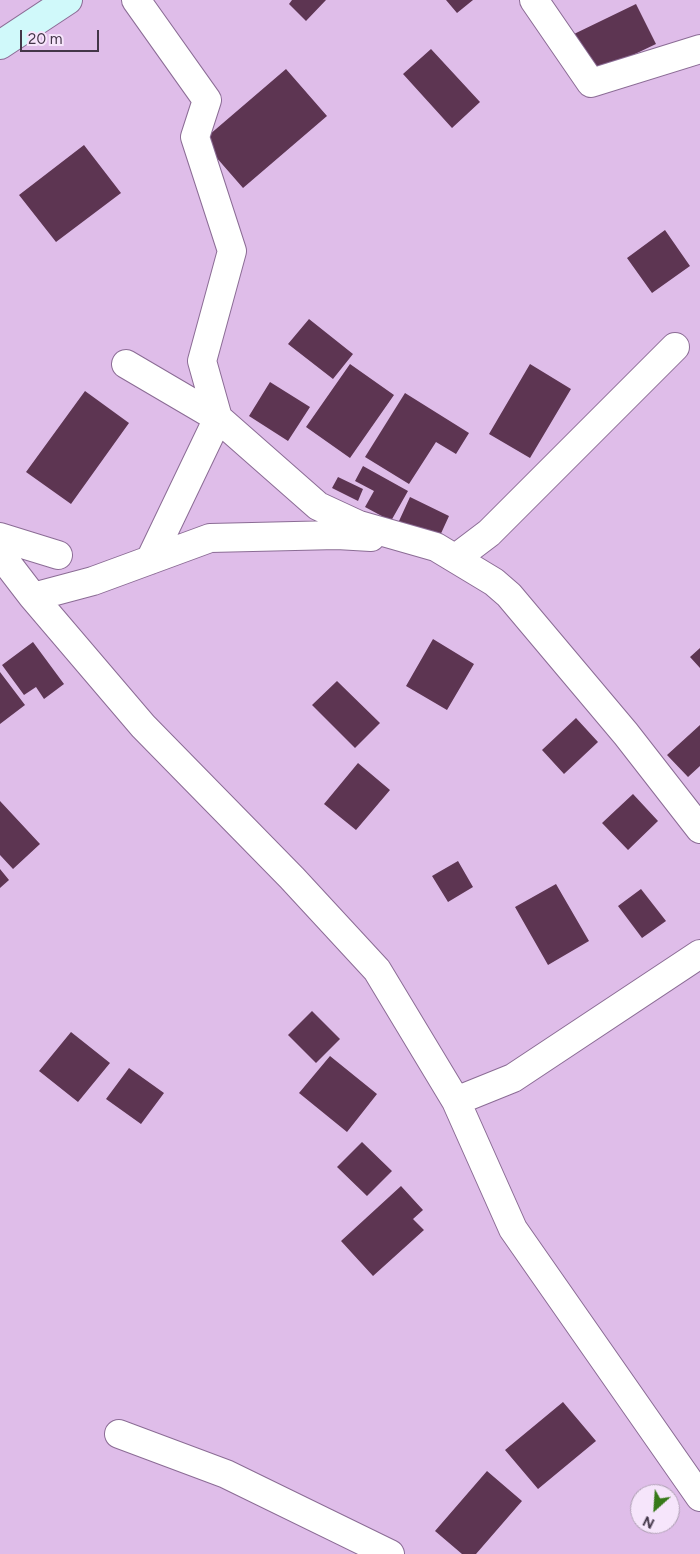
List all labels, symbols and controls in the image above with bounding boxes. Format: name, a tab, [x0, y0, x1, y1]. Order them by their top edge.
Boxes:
scale bar	[22, 20, 101, 52]
text: 20 m	[28, 30, 62, 48]
north arrow	[630, 1484, 680, 1534]
text: N	[640, 1512, 657, 1532]

